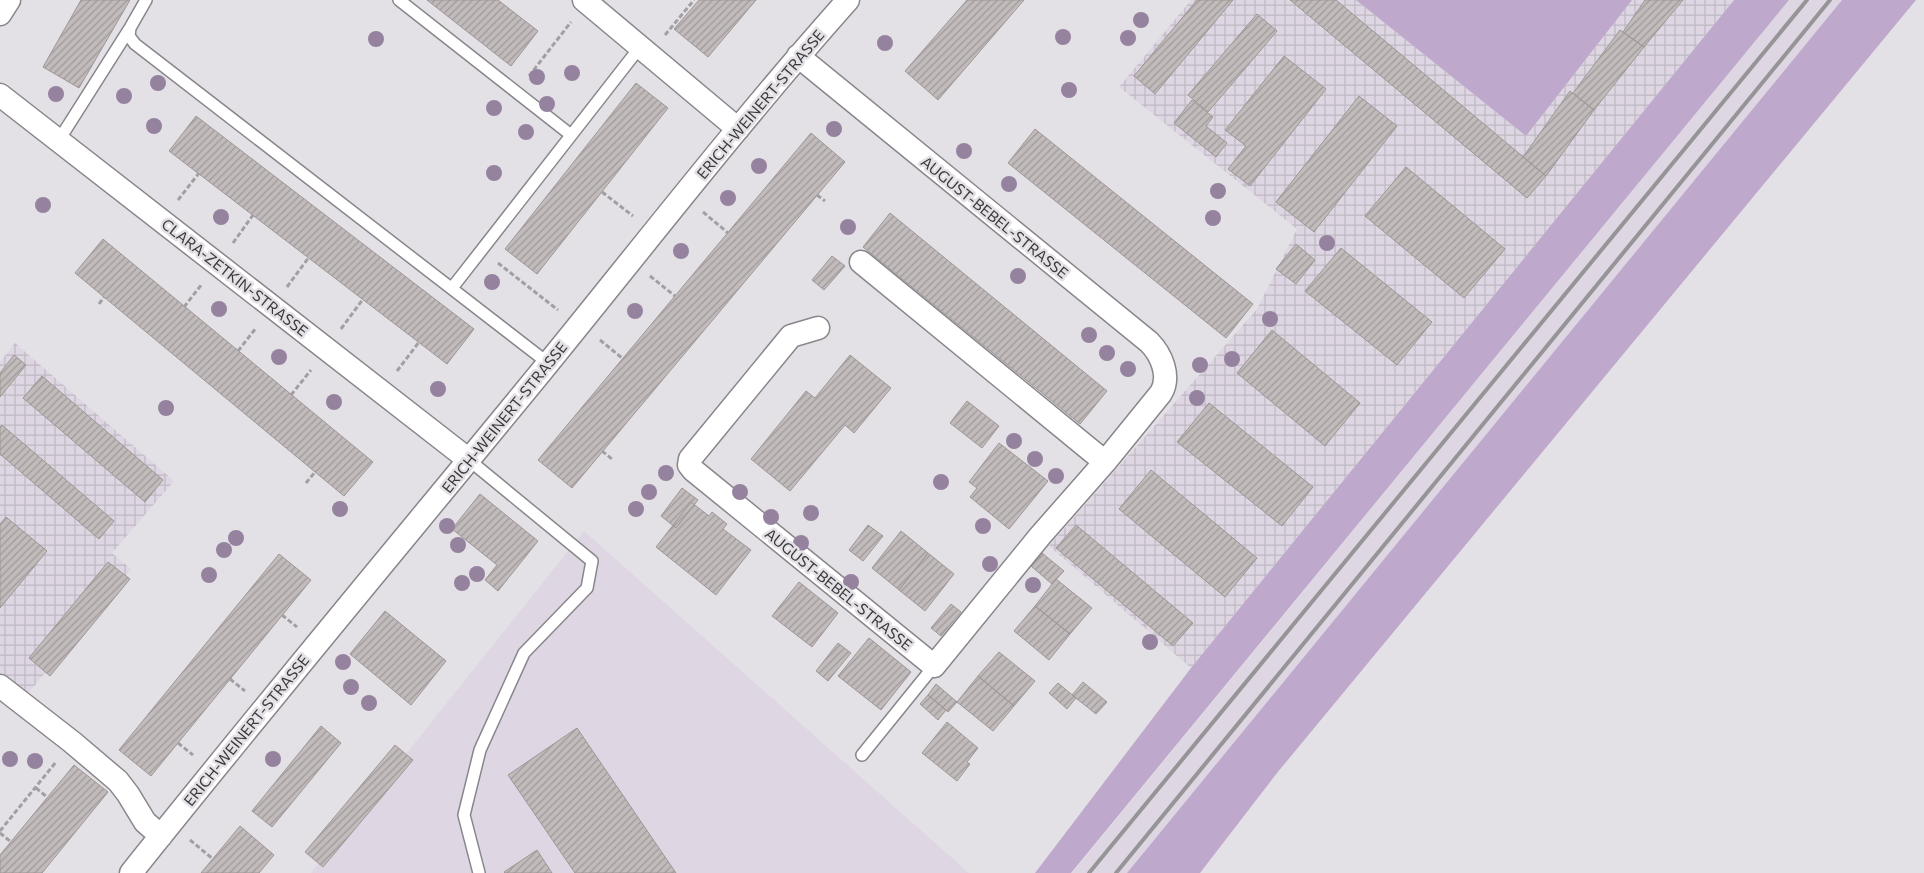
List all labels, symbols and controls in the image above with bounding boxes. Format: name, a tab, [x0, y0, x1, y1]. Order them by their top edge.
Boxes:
street label: ERICH-WEINERT-STRASSE	[692, 26, 828, 182]
street label: AUGUST-BEBEL-STRASSE	[918, 152, 1072, 282]
street label: CLARA-ZETKIN-STRASSE	[158, 214, 312, 340]
street label: ERICH-WEINERT-STRASSE	[438, 338, 570, 496]
street label: AUGUST-BEBEL-STRASSE	[762, 524, 916, 654]
street label: ERICH-WEINERT-STRASSE	[180, 651, 312, 809]

